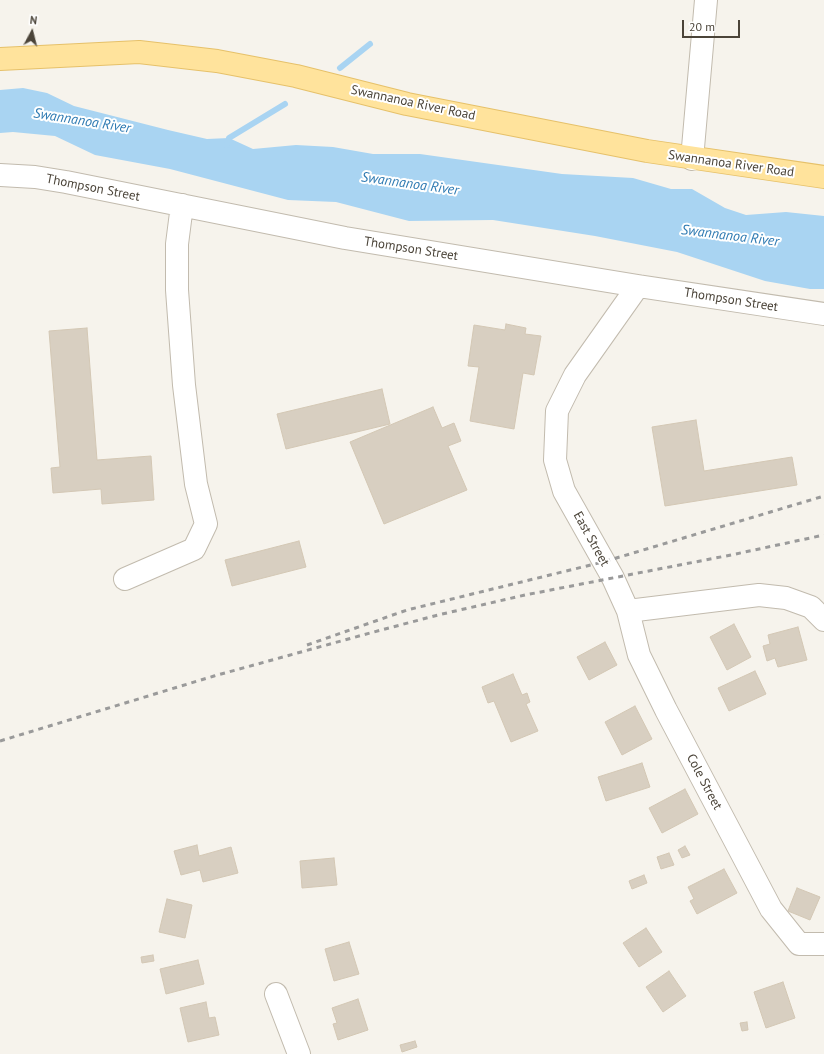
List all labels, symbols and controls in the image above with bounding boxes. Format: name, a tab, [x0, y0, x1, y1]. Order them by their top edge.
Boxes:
north arrow	[12, 12, 52, 52]
scale bar	[684, 12, 742, 38]
text: N	[29, 13, 38, 27]
text: 20 m	[689, 19, 715, 34]
street label: Swannanoa River Road	[349, 82, 477, 124]
water label: Swannanoa River	[32, 105, 132, 137]
street label: Swannanoa River Road	[667, 147, 795, 181]
water label: Swannanoa River	[360, 169, 460, 199]
street label: Thompson Street	[45, 171, 141, 205]
water label: Swannanoa River	[680, 222, 780, 250]
street label: Thompson Street	[363, 234, 459, 264]
street label: Thompson Street	[683, 285, 779, 315]
street label: East Street	[570, 509, 612, 569]
street label: Cole Street	[683, 751, 725, 813]

